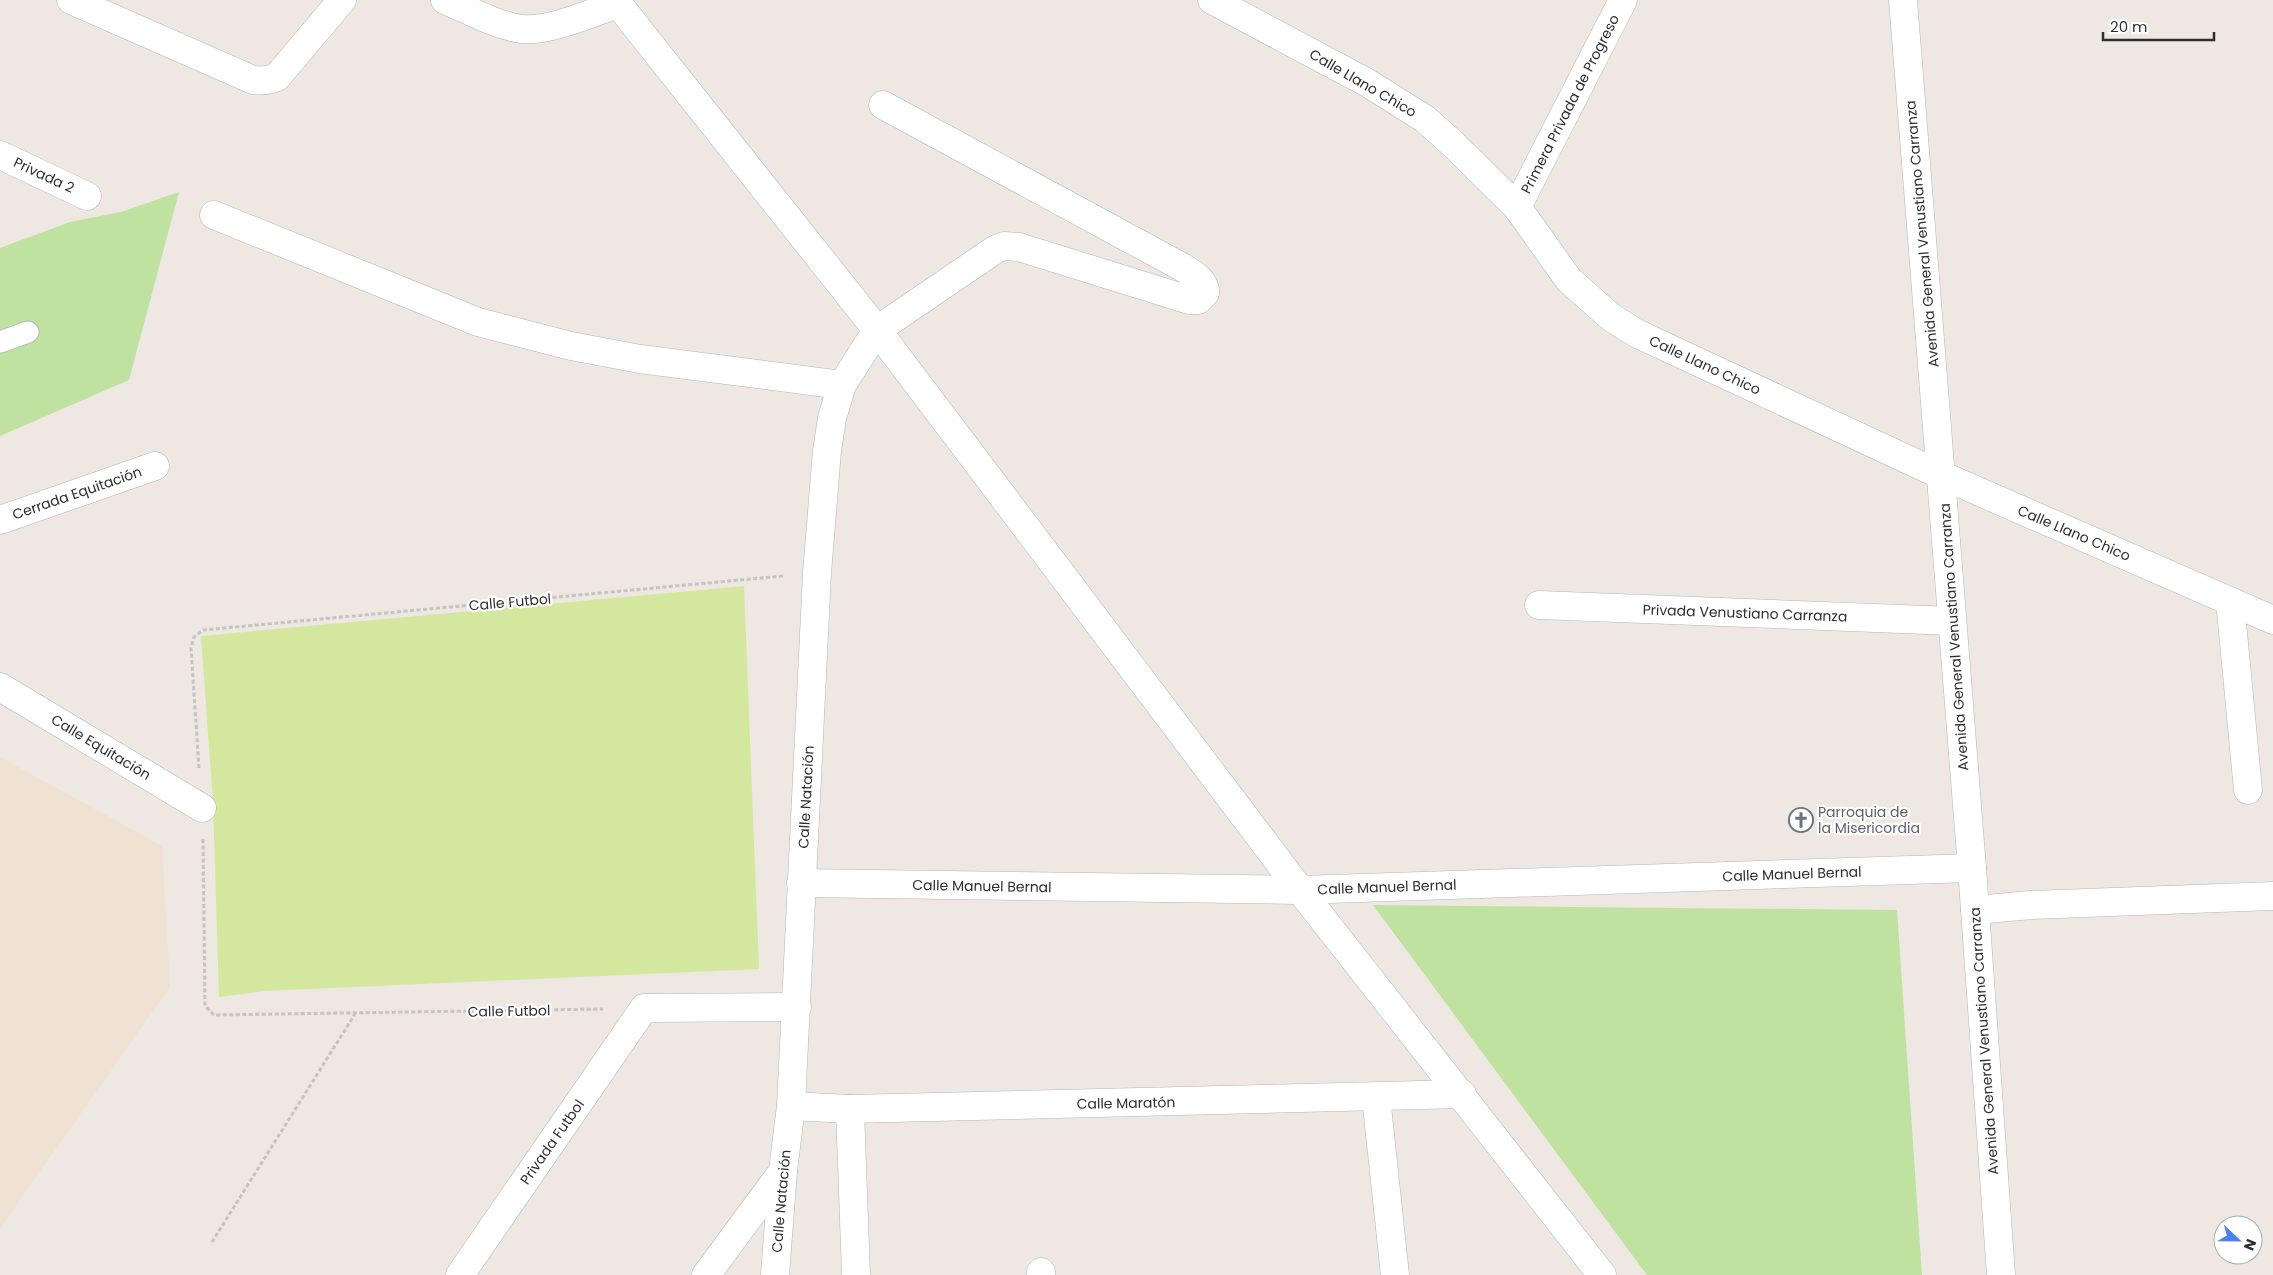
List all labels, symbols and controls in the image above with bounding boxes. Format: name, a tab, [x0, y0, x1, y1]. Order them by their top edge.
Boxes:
scale bar	[2103, 10, 2214, 42]
street label: Primera Privada de Progreso	[1516, 11, 1624, 197]
text: 20 m	[2110, 16, 2148, 37]
street label: Calle Llano Chico	[1306, 44, 1420, 122]
street label: Avenida General Venustiano Carranza	[1900, 100, 1944, 368]
street label: Privada 2	[10, 152, 78, 198]
street label: Calle Llano Chico	[1646, 330, 1764, 400]
street label: Cerrada Equitación	[10, 461, 144, 525]
street label: Calle Llano Chico	[2014, 500, 2134, 566]
street label: Avenida General Venustiano Carranza	[1935, 503, 1973, 771]
street label: Calle Futbol	[468, 588, 552, 616]
street label: Privada Venustiano Carranza	[1642, 599, 1848, 627]
street label: Calle Equitación	[47, 709, 155, 785]
street label: Calle Natación	[793, 745, 819, 849]
place label: Parroquia de la Misericordia	[1818, 802, 1920, 838]
church icon: Parroquia de la Misericordia	[1788, 807, 1814, 833]
street label: Calle Manuel Bernal	[1722, 862, 1862, 886]
street label: Calle Manuel Bernal	[912, 875, 1052, 897]
street label: Calle Manuel Bernal	[1317, 875, 1457, 899]
street label: Avenida General Venustiano Carranza	[1965, 907, 2003, 1175]
street label: Calle Futbol	[468, 1000, 550, 1022]
street label: Calle Maratón	[1076, 1092, 1176, 1114]
street label: Privada Futbol	[515, 1095, 589, 1189]
street label: Calle Natación	[767, 1149, 795, 1253]
north arrow	[2213, 1215, 2263, 1265]
text: N	[2239, 1236, 2261, 1253]

